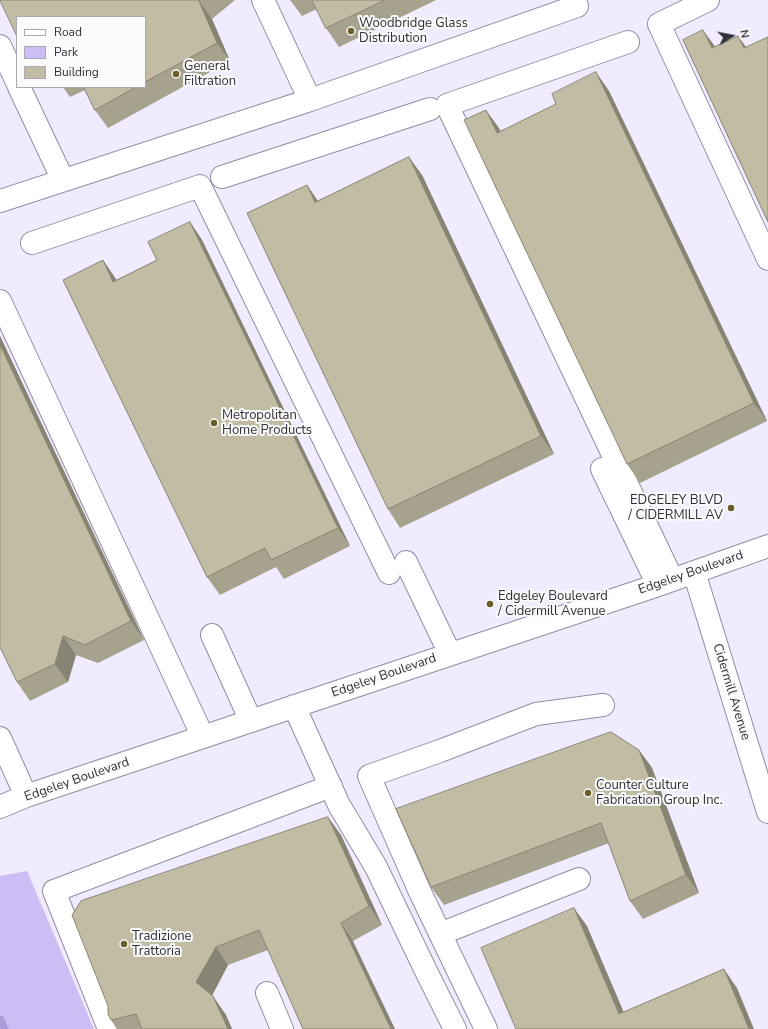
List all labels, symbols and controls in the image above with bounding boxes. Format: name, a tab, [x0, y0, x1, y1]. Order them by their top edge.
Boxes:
legend	[16, 16, 146, 88]
place label: Woodbridge Glass Distribution	[359, 16, 468, 47]
north arrow	[712, 16, 752, 56]
text: Road	[54, 24, 82, 40]
marker: Woodbridge Glass Distribution	[346, 26, 356, 36]
text: N	[736, 28, 752, 39]
text: Park	[54, 44, 78, 60]
place label: General Filtration	[184, 59, 236, 90]
text: Building	[54, 64, 99, 80]
marker: General Filtration	[171, 69, 181, 79]
place label: Metropolitan Home Products	[222, 408, 312, 439]
marker: Metropolitan Home Products	[209, 418, 219, 428]
place label: EDGELEY BLVD / CIDERMILL AV	[628, 493, 723, 524]
marker: EDGELEY BLVD / CIDERMILL AV	[726, 503, 736, 513]
street label: Edgeley Boulevard	[637, 548, 745, 598]
place label: Edgeley Boulevard / Cidermill Avenue	[498, 589, 608, 620]
marker: Edgeley Boulevard / Cidermill Avenue	[485, 599, 495, 609]
street label: Cidermill Avenue	[709, 642, 753, 742]
street label: Edgeley Boulevard	[330, 651, 438, 701]
street label: Edgeley Boulevard	[23, 755, 131, 805]
place label: Counter Culture Fabrication Group Inc.	[596, 778, 723, 809]
marker: Counter Culture Fabrication Group Inc.	[583, 788, 593, 798]
place label: Tradizione Trattoria	[132, 929, 191, 960]
marker: Tradizione Trattoria	[119, 939, 129, 949]

